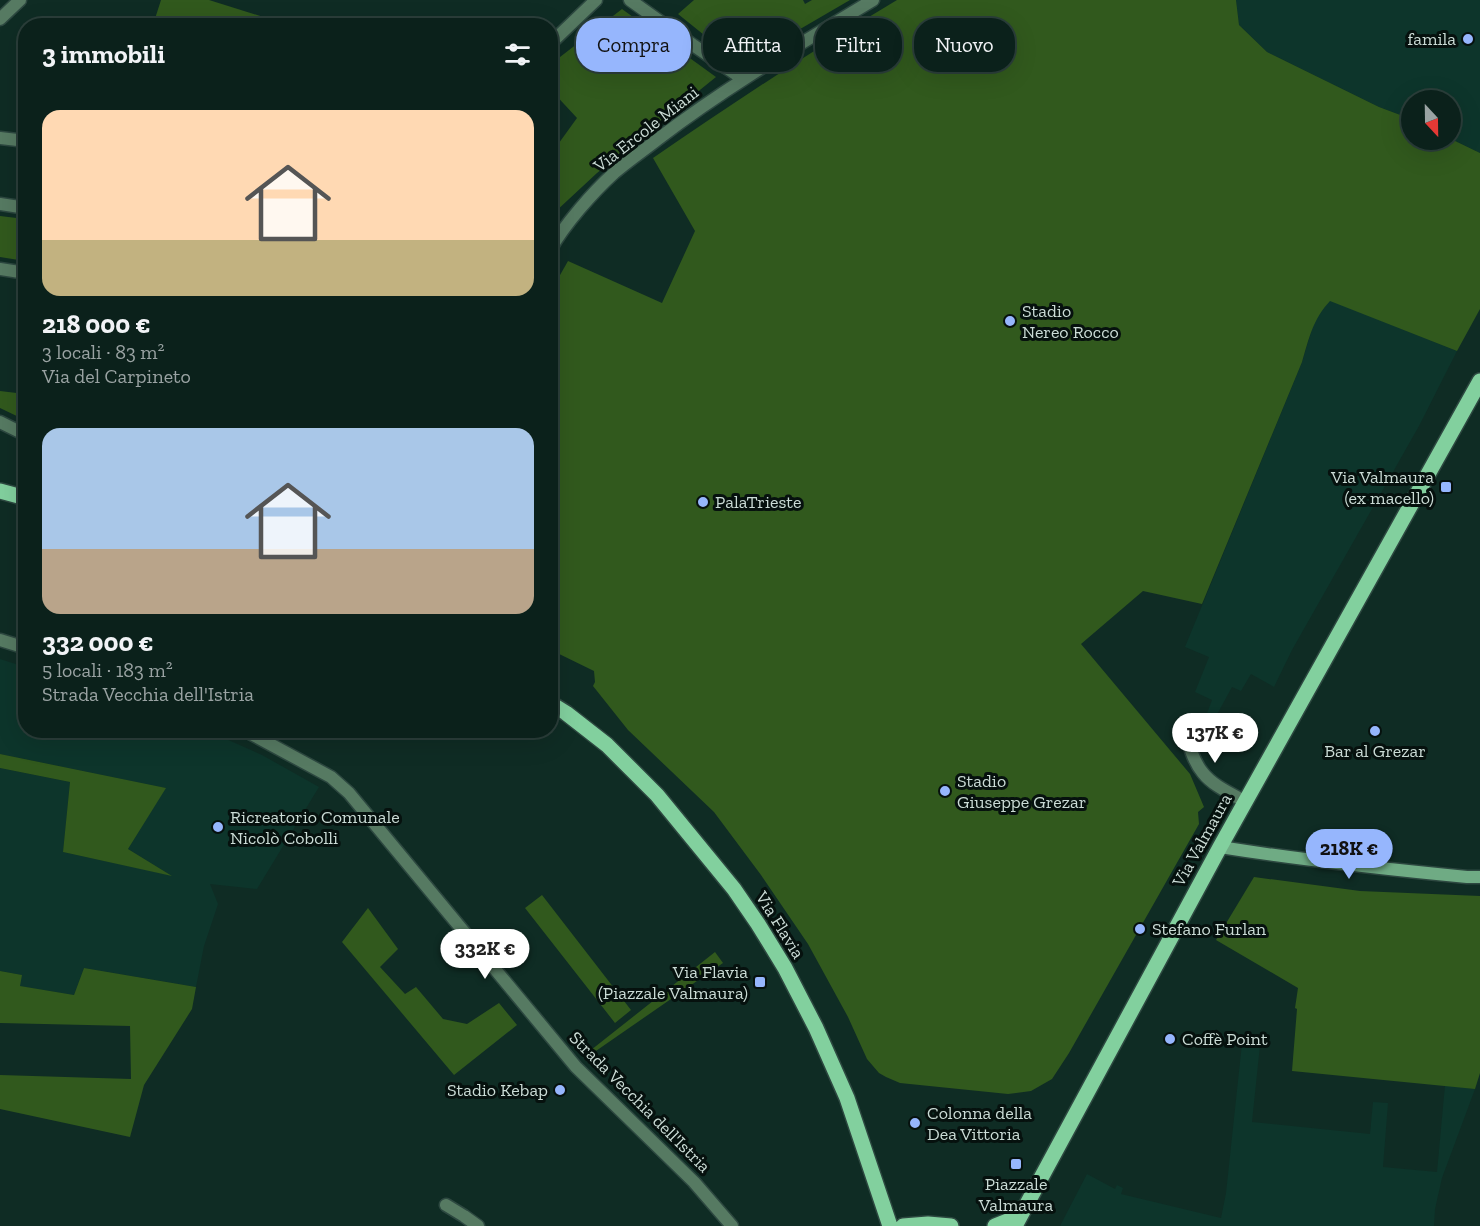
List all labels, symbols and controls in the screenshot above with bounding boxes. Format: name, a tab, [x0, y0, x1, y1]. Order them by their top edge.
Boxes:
chip: Compra	[576, 18, 691, 72]
chip: Affitta	[703, 18, 803, 72]
chip: Filtri	[815, 18, 902, 72]
chip: Nuovo	[914, 18, 1015, 72]
place label: famila	[1408, 28, 1456, 50]
marker: famila	[1461, 32, 1475, 46]
text: 3 immobili	[42, 38, 165, 70]
icon: filters	[501, 38, 534, 71]
street label: Via Ercole Miani	[588, 81, 703, 177]
north arrow	[1401, 90, 1461, 150]
map controls	[1401, 90, 1461, 150]
icon: home	[234, 149, 342, 257]
place label: Stadio Nereo Rocco	[1022, 300, 1119, 343]
text: 218 000 €	[42, 308, 151, 340]
marker: Stadio Nereo Rocco	[1003, 314, 1017, 328]
text: 3 locali · 83 m²	[42, 340, 164, 364]
text: Via del Carpineto	[42, 364, 191, 388]
place label: Via Valmaura (ex macello)	[1330, 466, 1434, 509]
icon: home	[234, 467, 342, 575]
marker: Via Valmaura (ex macello)	[1439, 480, 1453, 494]
place label: PalaTrieste	[715, 491, 801, 513]
marker: PalaTrieste	[696, 495, 710, 509]
text: 332 000 €	[42, 626, 154, 658]
text: 5 locali · 183 m²	[42, 658, 173, 682]
text: Strada Vecchia dell'Istria	[42, 682, 254, 706]
pin: 137K €	[1166, 713, 1264, 764]
text: 137K €	[1186, 720, 1244, 744]
marker: Bar al Grezar	[1368, 724, 1382, 738]
place label: Bar al Grezar	[1324, 740, 1426, 762]
place label: Stadio Giuseppe Grezar	[957, 770, 1086, 813]
marker: Stadio Giuseppe Grezar	[938, 784, 952, 798]
street label: Via Valmaura	[1167, 789, 1237, 891]
place label: Ricreatorio Comunale Nicolò Cobolli	[230, 806, 400, 849]
marker: Ricreatorio Comunale Nicolò Cobolli	[211, 820, 225, 834]
pin: 218K €	[1300, 829, 1398, 880]
text: 218K €	[1320, 836, 1378, 860]
street label: Via Flavia	[750, 886, 809, 963]
place label: Stefano Furlan	[1152, 918, 1267, 940]
marker: Stefano Furlan	[1133, 922, 1147, 936]
pin: 332K €	[436, 929, 534, 980]
text: 332K €	[454, 936, 516, 960]
place label: Via Flavia (Piazzale Valmaura)	[598, 961, 748, 1004]
marker: Via Flavia (Piazzale Valmaura)	[753, 975, 767, 989]
street label: Strada Vecchia dell'Istria	[565, 1027, 715, 1177]
place label: Coffè Point	[1182, 1028, 1268, 1050]
marker: Coffè Point	[1163, 1032, 1177, 1046]
place label: Stadio Kebap	[447, 1079, 548, 1101]
marker: Stadio Kebap	[553, 1083, 567, 1097]
place label: Colonna della Dea Vittoria	[927, 1102, 1032, 1145]
marker: Colonna della Dea Vittoria	[908, 1116, 922, 1130]
marker: Piazzale Valmaura	[1009, 1157, 1023, 1171]
place label: Piazzale Valmaura	[978, 1173, 1054, 1216]

